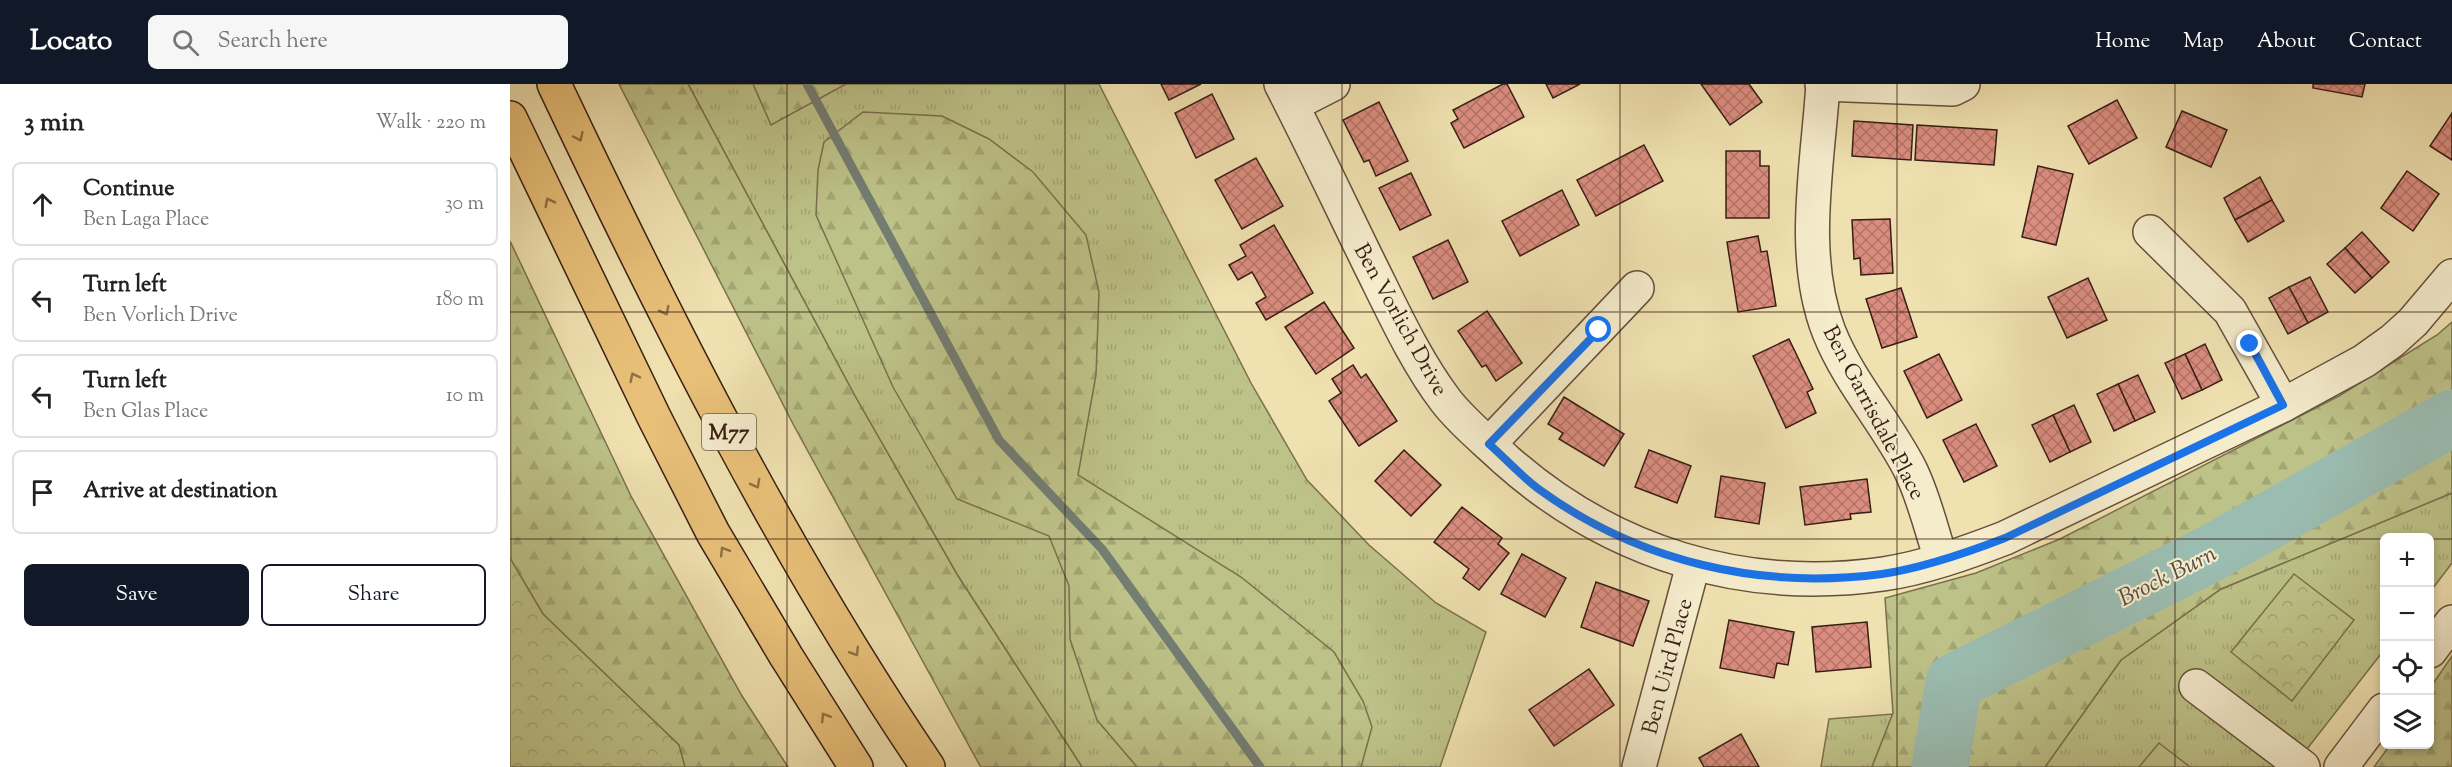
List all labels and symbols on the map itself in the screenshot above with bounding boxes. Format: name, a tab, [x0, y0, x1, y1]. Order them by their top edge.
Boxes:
one-way arrow	[571, 130, 583, 141]
one-way arrow	[545, 197, 557, 208]
street label: Ben Vorlich Drive	[1344, 238, 1455, 403]
one-way arrow	[658, 305, 669, 316]
route start	[1585, 316, 1611, 342]
street label: Ben Garrisdale Place	[1813, 321, 1932, 506]
route end	[2236, 330, 2262, 356]
one-way arrow	[630, 373, 642, 384]
road number: M77	[702, 414, 756, 450]
one-way arrow	[749, 478, 760, 488]
water label: Brock Burn	[2113, 537, 2223, 616]
one-way arrow	[719, 547, 731, 557]
street label: Ben Uird Place	[1635, 595, 1702, 738]
one-way arrow	[847, 646, 859, 656]
one-way arrow	[821, 713, 832, 724]

